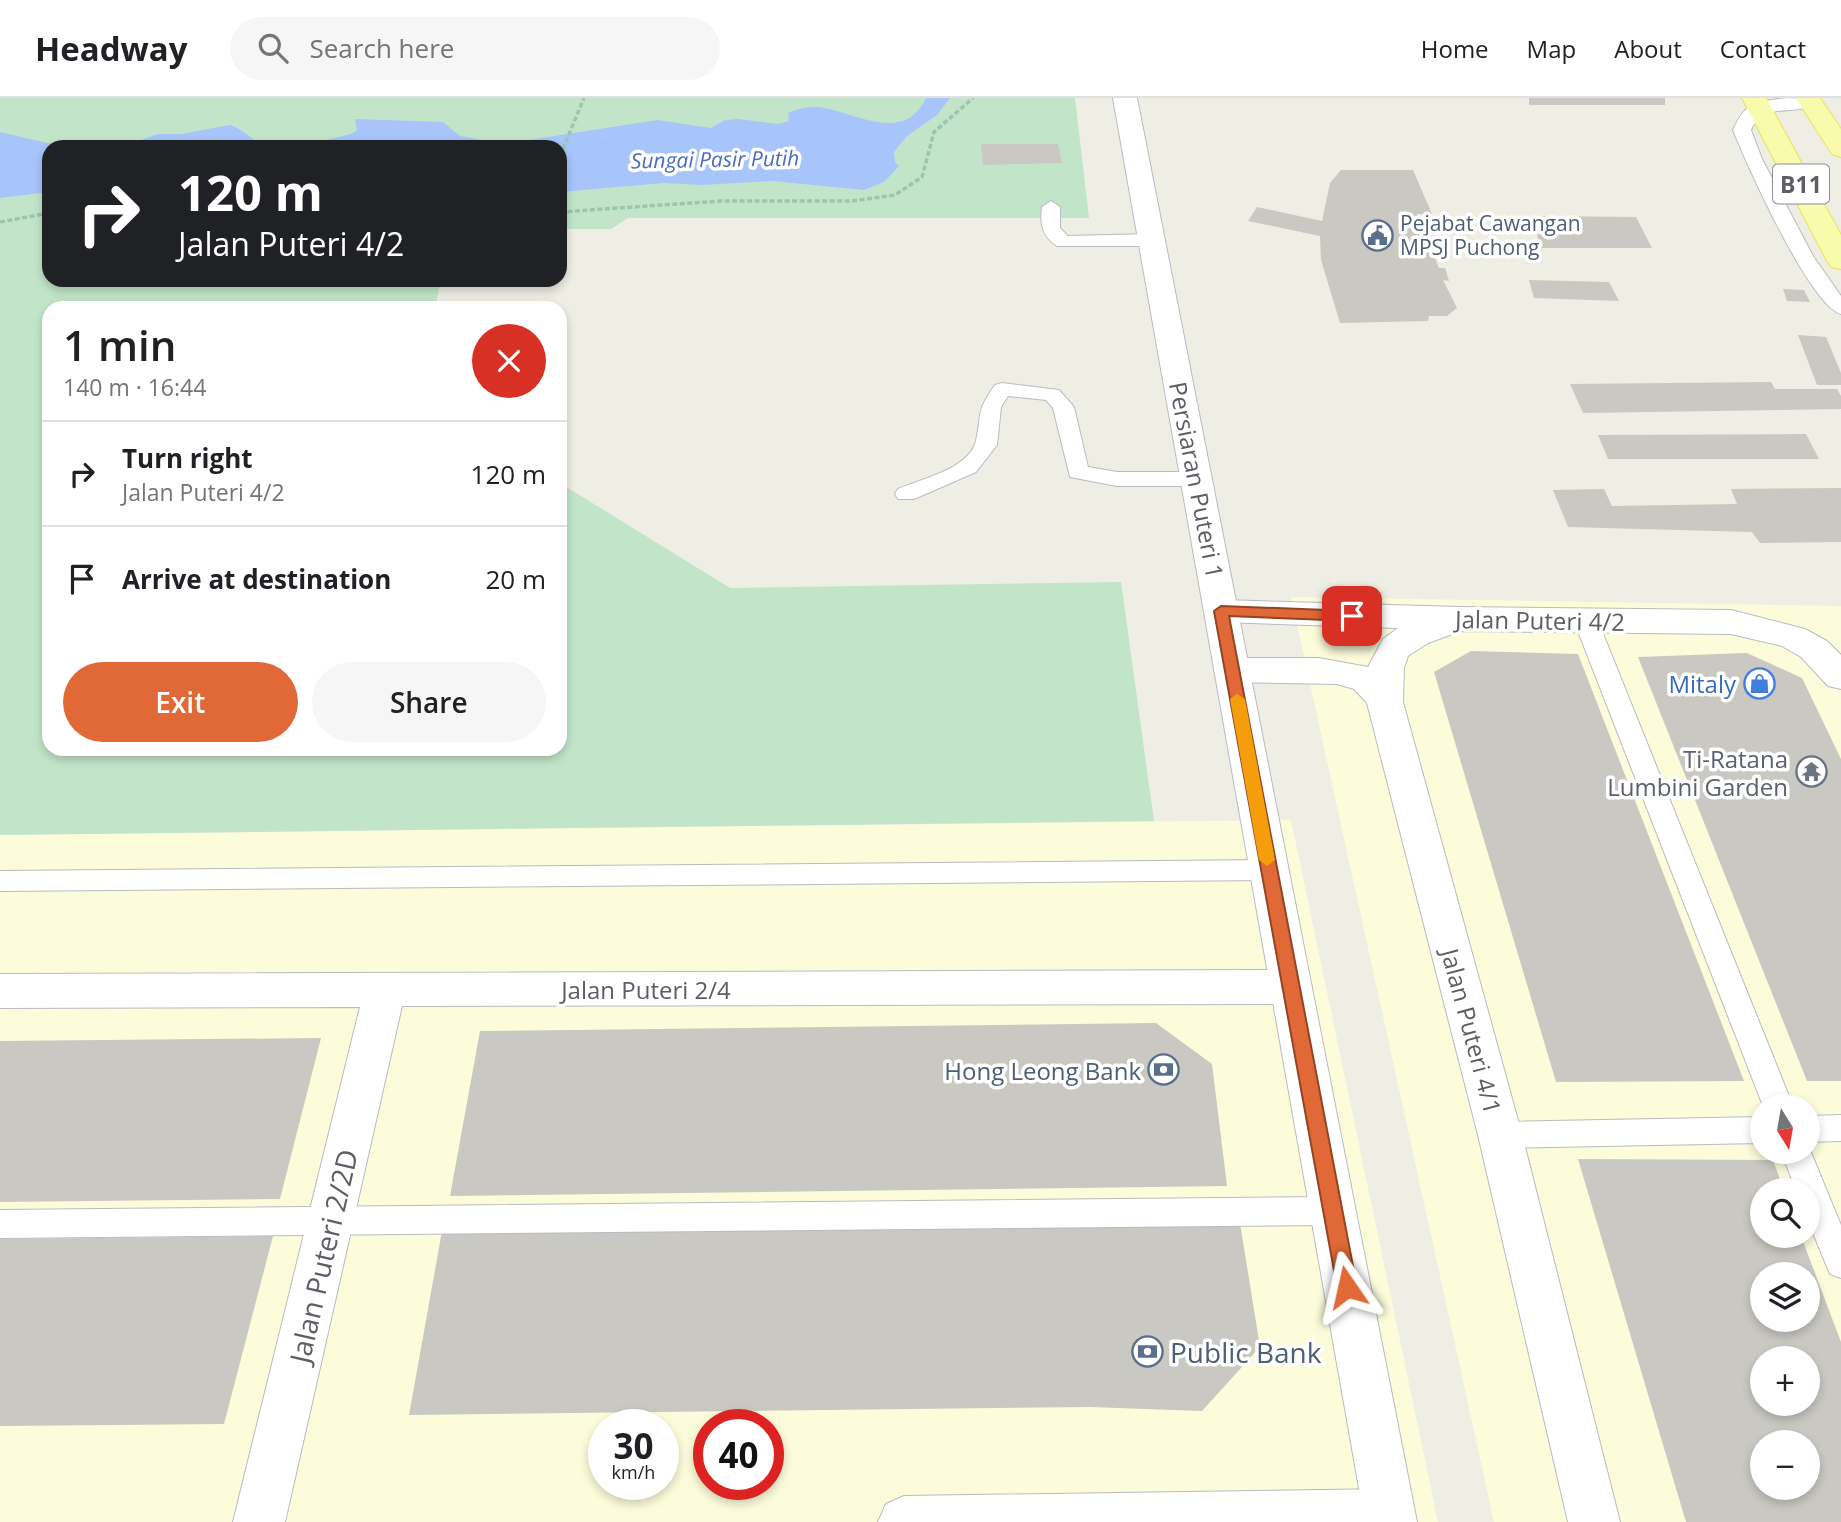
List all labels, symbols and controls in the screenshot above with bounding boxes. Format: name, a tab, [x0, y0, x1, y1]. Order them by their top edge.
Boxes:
search box	[230, 17, 720, 80]
text: Headway	[35, 26, 188, 71]
icon: search	[254, 29, 292, 67]
text: Search here	[310, 30, 454, 66]
text: Home	[1421, 32, 1489, 65]
text: Map	[1527, 32, 1576, 65]
text: About	[1614, 32, 1682, 65]
text: Contact	[1720, 32, 1806, 65]
water label: Sungai Pasir Putih	[631, 144, 799, 174]
text: 120 m	[178, 159, 323, 225]
road number: B11	[1773, 164, 1829, 204]
icon: right	[63, 168, 154, 259]
place label: Pejabat Cawangan MPSJ Puchong	[1400, 209, 1581, 261]
public building icon: Pejabat Cawangan MPSJ Puchong	[1360, 218, 1394, 252]
text: Jalan Puteri 4/2	[178, 222, 404, 265]
text: 1 min	[63, 316, 176, 373]
button: close	[472, 324, 546, 398]
text: 140 m · 16:44	[63, 371, 206, 403]
street label: Persiaran Puteri 1	[1162, 379, 1232, 581]
text: Turn right	[122, 440, 253, 476]
icon: right	[63, 455, 101, 493]
text: 120 m	[471, 456, 546, 492]
text: Jalan Puteri 4/2	[122, 476, 285, 508]
icon: arrive	[63, 560, 101, 598]
text: Arrive at destination	[122, 561, 391, 597]
text: 20 m	[485, 561, 546, 597]
pin	[1322, 586, 1382, 646]
icon: arrive	[1333, 597, 1371, 635]
street label: Jalan Puteri 4/2	[1453, 602, 1625, 638]
button: Exit	[63, 662, 298, 742]
button: Share	[312, 662, 546, 742]
shop icon: Mitaly	[1742, 666, 1776, 700]
place label: Mitaly	[1668, 667, 1737, 700]
place label: Ti-Ratana Lumbini Garden	[1607, 742, 1788, 803]
temple icon: Ti-Ratana Lumbini Garden	[1794, 755, 1828, 789]
street label: Jalan Puteri 4/1	[1434, 943, 1510, 1117]
street label: Jalan Puteri 2/4	[559, 973, 731, 1006]
bank icon: Hong Leong Bank	[1147, 1053, 1181, 1087]
place label: Hong Leong Bank	[944, 1054, 1141, 1087]
north arrow	[1750, 1094, 1820, 1164]
map controls	[1750, 1094, 1820, 1500]
street label: Jalan Puteri 2/2D	[279, 1145, 366, 1370]
button: search	[1750, 1178, 1820, 1248]
position arrow	[1310, 1250, 1384, 1324]
button: layers	[1750, 1262, 1820, 1332]
place label: Public Bank	[1170, 1333, 1322, 1371]
bank icon: Public Bank	[1130, 1335, 1164, 1369]
button: +	[1750, 1346, 1820, 1416]
speed limit sign: 40	[693, 1409, 784, 1500]
text: 30	[613, 1422, 654, 1469]
button: −	[1750, 1430, 1820, 1500]
text: km/h	[612, 1460, 655, 1484]

